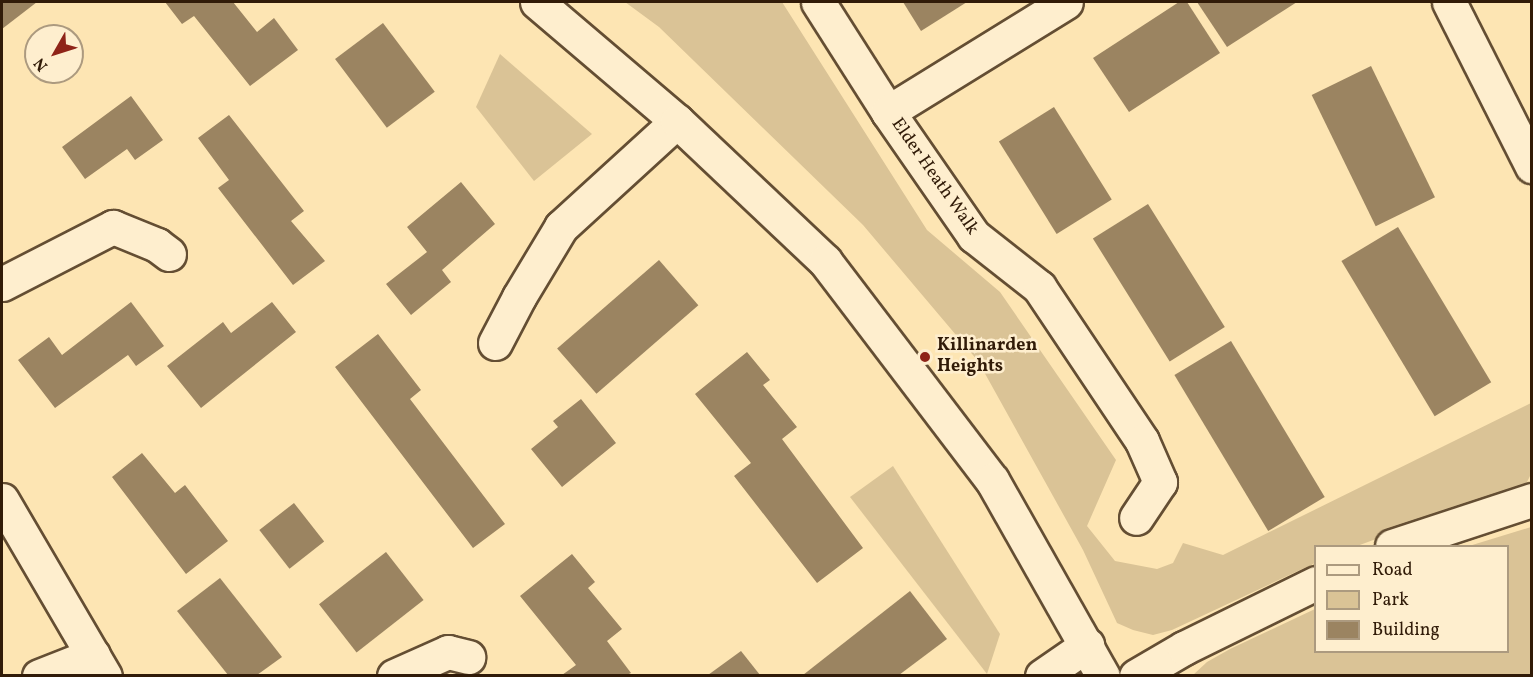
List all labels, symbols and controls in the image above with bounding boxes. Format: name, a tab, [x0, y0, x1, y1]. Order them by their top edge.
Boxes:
north arrow	[24, 24, 84, 84]
text: N	[29, 53, 54, 76]
street label: Elder Heath Walk	[885, 114, 983, 240]
place label: Killinarden Heights	[937, 336, 1037, 378]
marker: Killinarden Heights	[918, 350, 932, 364]
legend	[1314, 545, 1509, 653]
text: Road	[1372, 558, 1413, 583]
text: Park	[1372, 588, 1409, 613]
text: Building	[1372, 618, 1440, 643]

